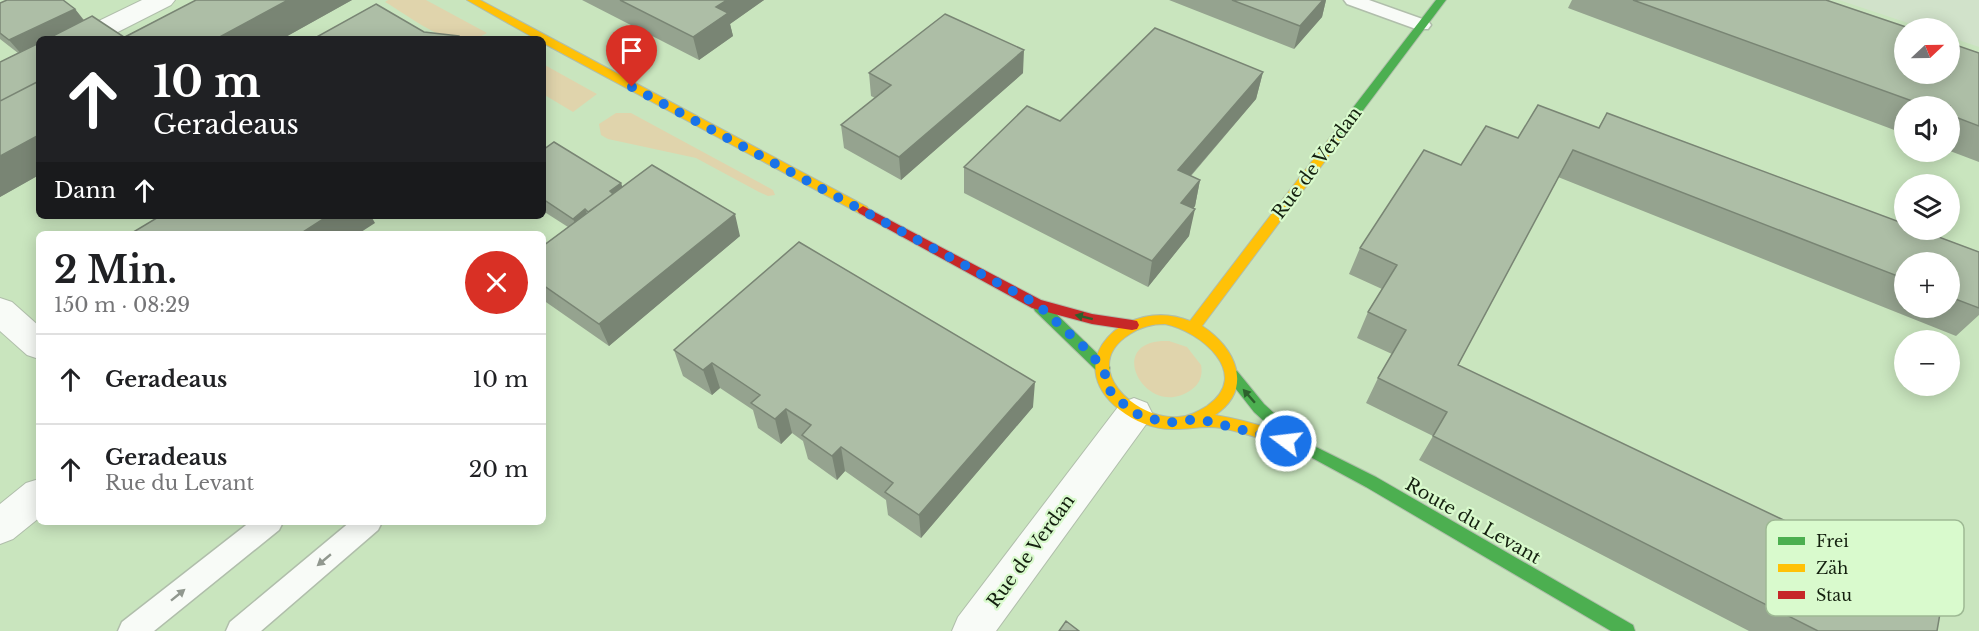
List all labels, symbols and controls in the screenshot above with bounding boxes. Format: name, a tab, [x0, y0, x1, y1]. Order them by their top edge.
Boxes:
north arrow	[1894, 18, 1960, 84]
map controls	[1894, 18, 1960, 396]
pin	[606, 25, 657, 87]
icon: arrive	[615, 34, 648, 67]
text: 10 m	[153, 56, 261, 108]
icon: ahead	[54, 60, 132, 138]
button: sound	[1894, 96, 1960, 162]
street label: Rue de Verdan	[1268, 103, 1366, 223]
text: Geradeaus	[153, 108, 299, 141]
icon: ahead	[128, 174, 161, 207]
button: layers	[1894, 174, 1960, 240]
text: Dann	[54, 177, 116, 204]
text: 2 Min.	[54, 248, 177, 293]
button: close	[465, 251, 528, 314]
button: +	[1894, 252, 1960, 318]
text: 150 m · 08:29	[54, 293, 190, 317]
one-way arrow	[1075, 311, 1093, 321]
button: −	[1894, 330, 1960, 396]
icon: ahead	[54, 363, 87, 396]
text: Geradeaus	[105, 366, 227, 393]
text: 10 m	[473, 366, 528, 393]
one-way arrow	[1243, 389, 1256, 404]
position arrow	[1254, 409, 1318, 473]
text: Geradeaus	[105, 444, 227, 471]
icon: ahead	[54, 453, 87, 486]
text: 20 m	[469, 456, 528, 483]
text: Rue du Levant	[105, 471, 254, 495]
street label: Route du Levant	[1401, 473, 1545, 569]
street label: Rue de Verdan	[983, 490, 1079, 612]
legend	[1766, 520, 1964, 616]
text: Frei	[1816, 531, 1849, 551]
one-way arrow	[317, 553, 332, 566]
text: Zäh	[1816, 558, 1848, 578]
text: Stau	[1816, 585, 1852, 605]
one-way arrow	[170, 589, 186, 602]

